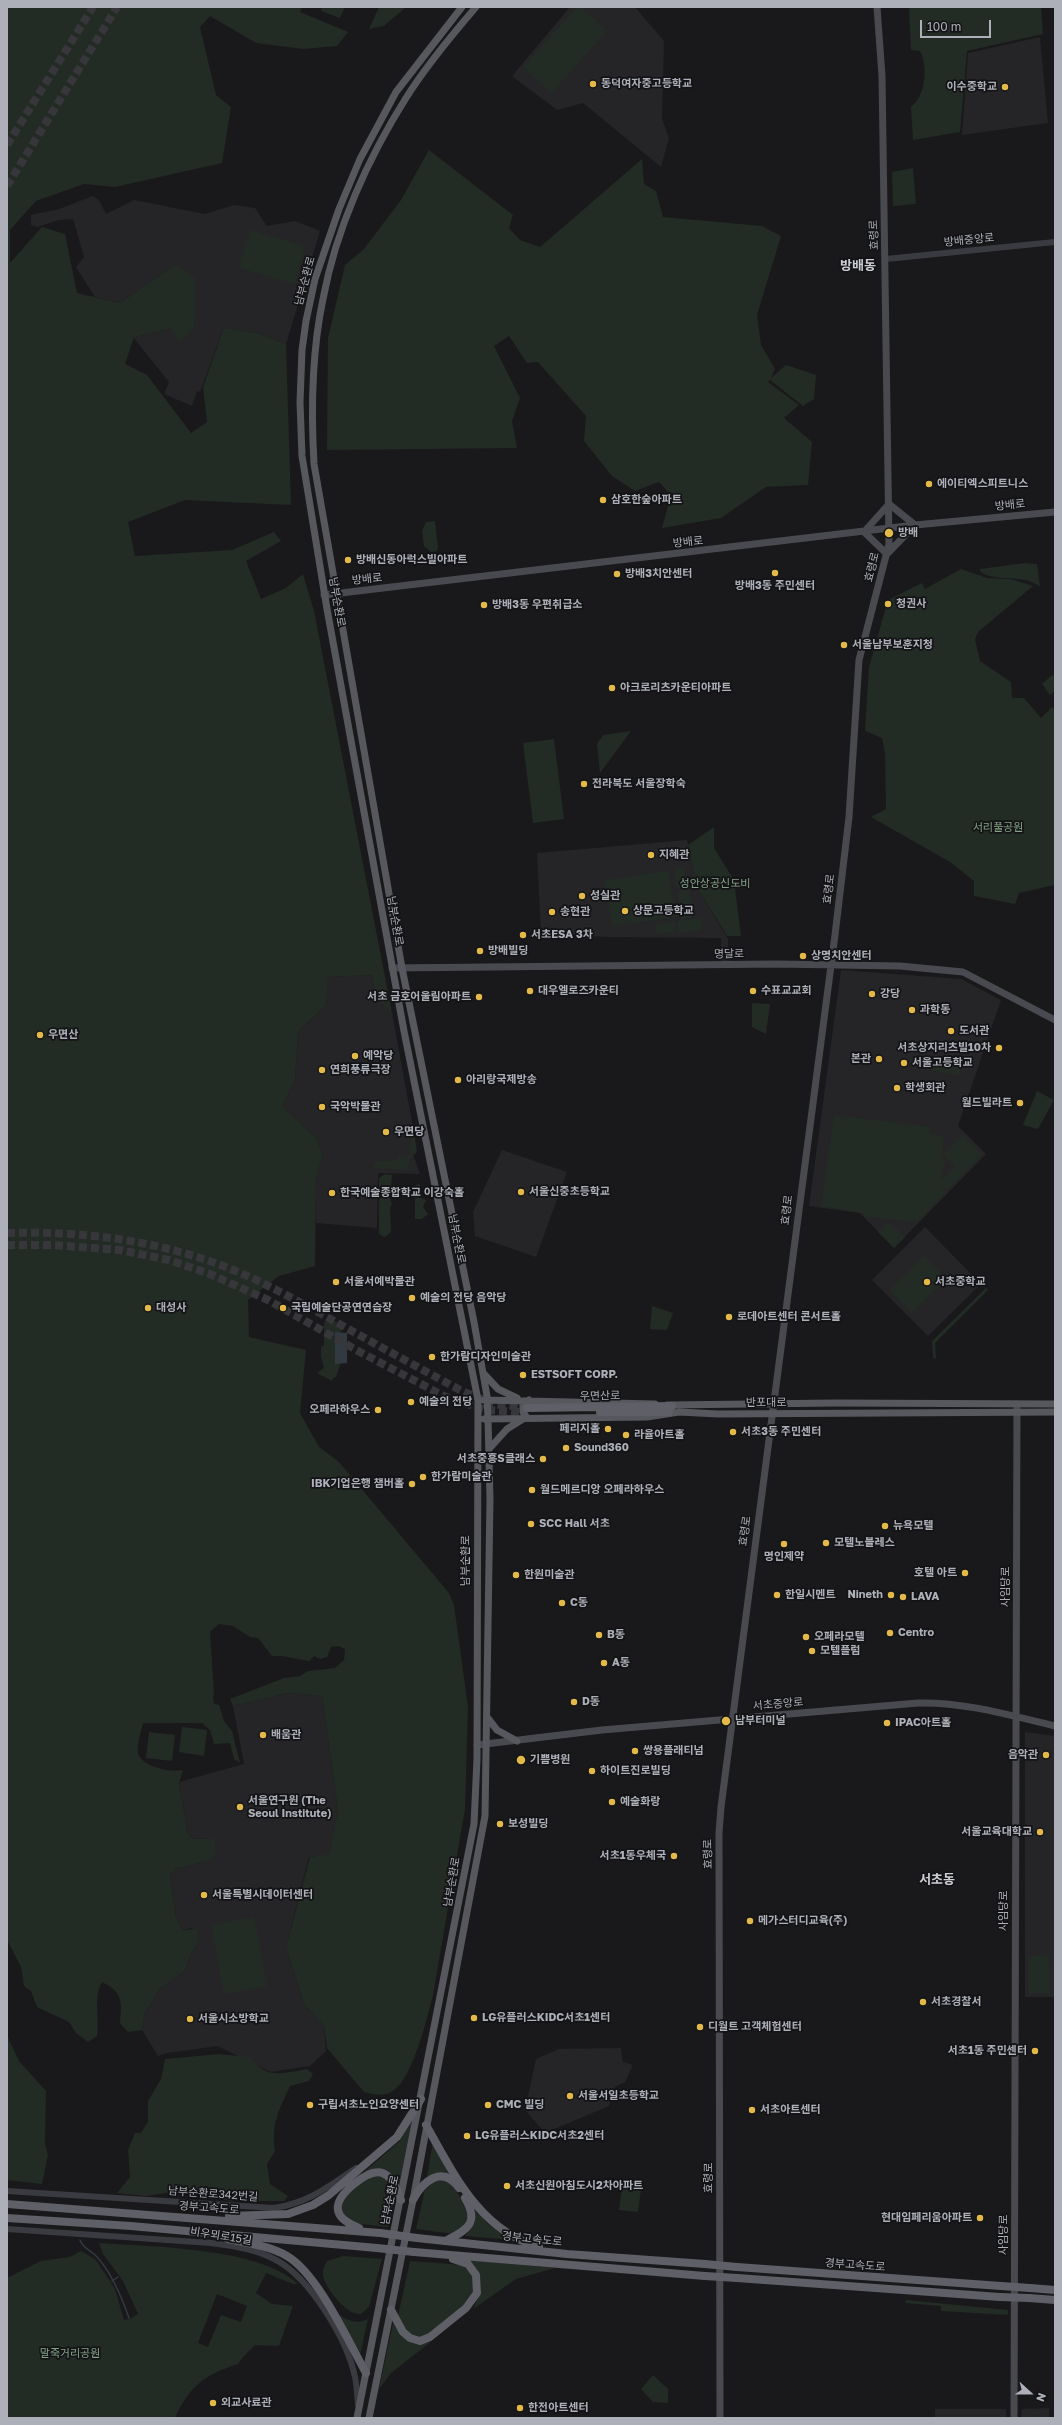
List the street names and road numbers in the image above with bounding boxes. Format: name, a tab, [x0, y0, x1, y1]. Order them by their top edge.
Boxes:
street label: 효령로	[867, 220, 881, 250]
street label: 방배중앙로	[943, 231, 995, 249]
street label: 남부순환로	[292, 255, 318, 307]
street label: 방배로	[994, 497, 1026, 513]
street label: 방배로	[672, 534, 704, 550]
street label: 효령로	[862, 551, 882, 583]
street label: 방배로	[351, 571, 383, 587]
street label: 남부순환로	[326, 576, 348, 628]
street label: 효령로	[821, 873, 837, 905]
street label: 남부순환로	[384, 895, 406, 947]
street label: 명달로	[714, 947, 744, 961]
street label: 효령로	[779, 1194, 795, 1226]
street label: 남부순환로	[446, 1213, 468, 1265]
street label: 우면산로	[580, 1389, 620, 1403]
street label: 반포대로	[746, 1396, 786, 1410]
street label: 효령로	[736, 1515, 754, 1547]
street label: 남부순환로	[459, 1536, 473, 1586]
street label: 사임당로	[999, 1567, 1013, 1607]
street label: 서초중앙로	[752, 1695, 804, 1713]
street label: 효령로	[701, 1839, 715, 1869]
street label: 남부순환로	[441, 1856, 463, 1908]
street label: 사임당로	[997, 1891, 1011, 1931]
street label: 효령로	[702, 2163, 716, 2193]
street label: 남부순환로	[378, 2174, 402, 2226]
street label: 남부순환로342번길	[167, 2184, 259, 2204]
street label: 경부고속도로	[178, 2199, 240, 2217]
street label: 사임당로	[997, 2215, 1011, 2255]
street label: 비우뫼로15길	[189, 2225, 253, 2247]
street label: 경부고속도로	[501, 2229, 563, 2249]
street label: 경부고속도로	[824, 2256, 886, 2274]

